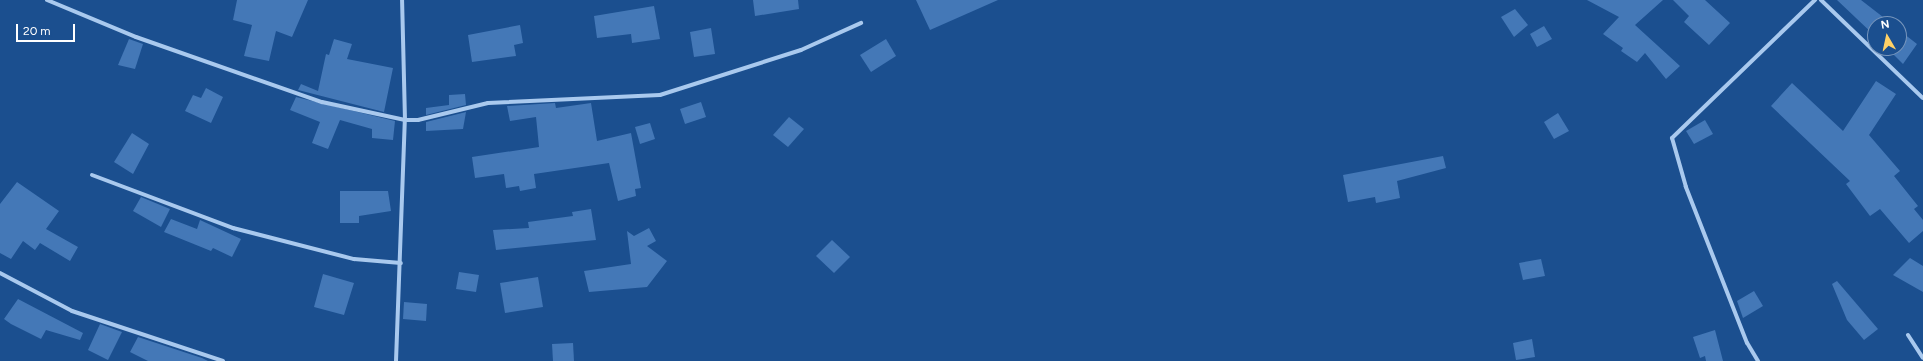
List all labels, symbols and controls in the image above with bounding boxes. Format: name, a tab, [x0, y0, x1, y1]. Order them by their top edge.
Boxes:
scale bar	[18, 16, 77, 42]
north arrow	[1867, 16, 1907, 56]
text: N	[1880, 18, 1890, 32]
text: 20 m	[23, 24, 51, 38]

